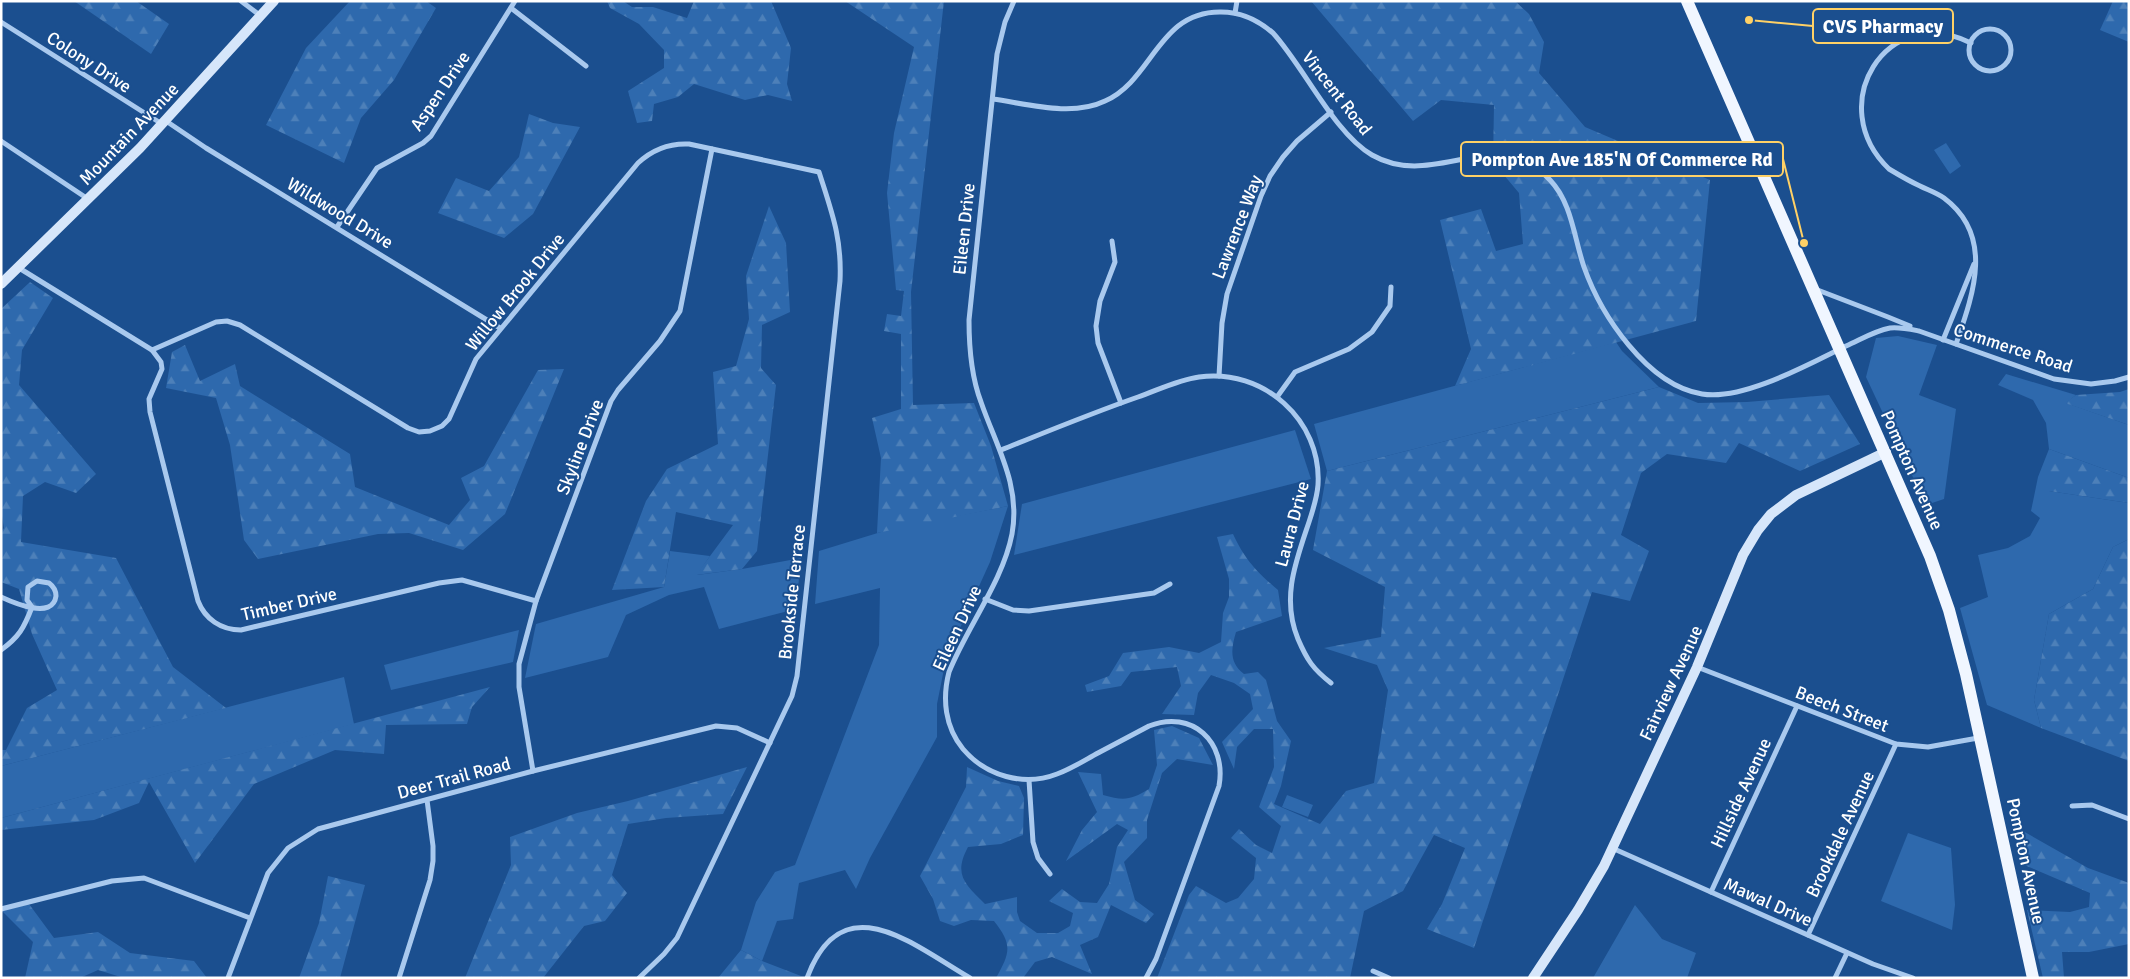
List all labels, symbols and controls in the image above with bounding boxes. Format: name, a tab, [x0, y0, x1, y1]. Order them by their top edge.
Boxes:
callout: CVS Pharmacy	[1813, 9, 1953, 43]
text: CVS Pharmacy	[1823, 15, 1944, 39]
street label: Colony Drive	[42, 26, 136, 98]
street label: Vincent Road	[1297, 46, 1377, 140]
street label: Aspen Drive	[405, 47, 475, 135]
street label: Mountain Avenue	[75, 78, 183, 190]
callout: Pompton Ave 185'N Of Commerce Rd	[1461, 142, 1783, 176]
text: Pompton Ave 185'N Of Commerce Rd	[1471, 148, 1773, 172]
street label: Lawrence Way	[1207, 171, 1267, 282]
street label: Wildwood Drive	[283, 173, 397, 253]
street label: Eileen Drive	[948, 182, 980, 276]
street label: Willow Brook Drive	[461, 229, 569, 355]
street label: Commerce Road	[1951, 318, 2075, 378]
street label: Skyline Drive	[552, 396, 608, 498]
street label: Pompton Avenue	[1876, 407, 1948, 533]
street label: Laura Drive	[1270, 479, 1314, 569]
street label: Brookside Terrace	[774, 523, 810, 661]
street label: Timber Drive	[239, 582, 339, 626]
street label: Eileen Drive	[928, 582, 986, 674]
street label: Fairview Avenue	[1635, 622, 1707, 744]
street label: Beech Street	[1792, 681, 1892, 737]
street label: Hillside Avenue	[1706, 734, 1776, 852]
street label: Deer Trail Road	[395, 752, 513, 804]
street label: Brookdale Avenue	[1801, 767, 1879, 901]
street label: Pompton Avenue	[2002, 796, 2050, 926]
street label: Mawal Drive	[1720, 873, 1816, 931]

